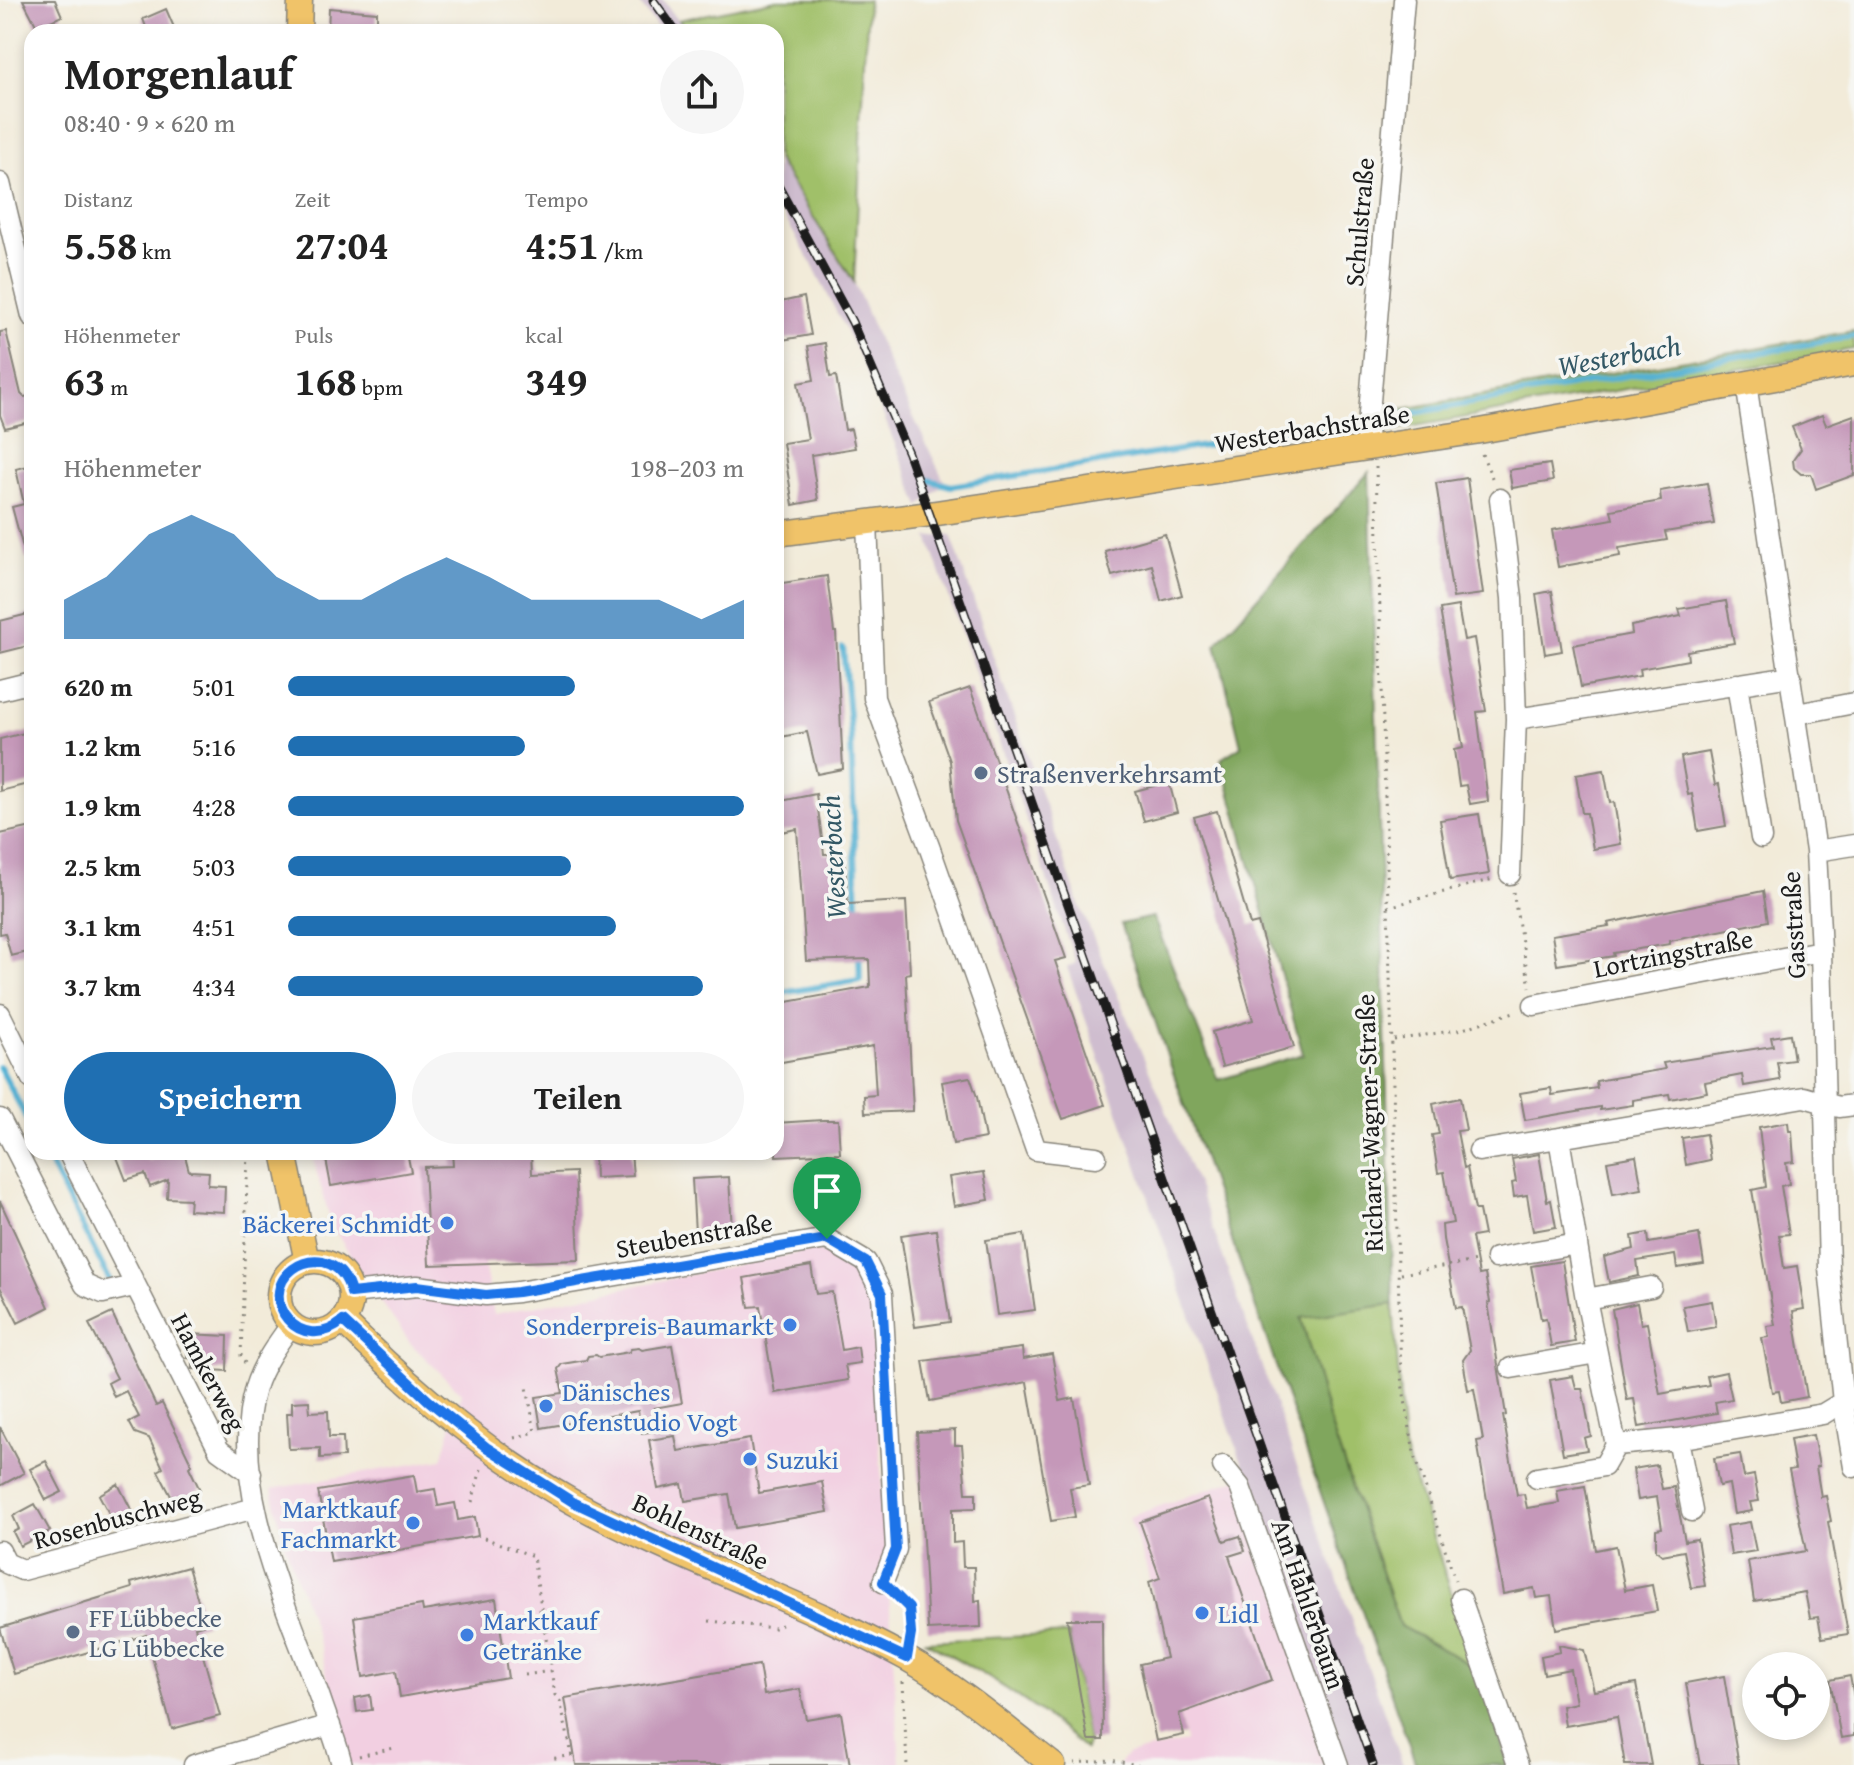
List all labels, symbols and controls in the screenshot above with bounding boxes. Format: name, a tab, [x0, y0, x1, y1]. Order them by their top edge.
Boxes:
text: Morgenlauf	[64, 41, 293, 105]
button: share	[660, 50, 744, 134]
text: 08:40 · 9 × 620 m	[64, 103, 235, 142]
street label: Schulstraße	[1334, 156, 1384, 288]
text: Distanz	[64, 183, 132, 215]
text: Zeit	[295, 183, 331, 215]
text: Tempo	[525, 183, 588, 215]
text: 5.58	[64, 215, 137, 274]
text: 27:04	[295, 215, 389, 274]
text: 4:51	[525, 215, 599, 274]
text: km	[137, 235, 171, 267]
text: /km	[599, 235, 643, 267]
text: Höhenmeter	[64, 319, 180, 351]
text: Puls	[295, 319, 333, 351]
text: kcal	[525, 319, 563, 351]
water label: Westerbach	[1554, 324, 1684, 386]
text: 63	[64, 351, 105, 410]
text: 168	[295, 351, 357, 410]
text: 349	[525, 351, 588, 410]
text: m	[105, 371, 128, 403]
text: bpm	[357, 371, 403, 403]
street label: Westerbachstraße	[1212, 393, 1412, 463]
text: Höhenmeter	[64, 448, 201, 487]
text: 198–203 m	[630, 448, 744, 487]
text: 620 m	[64, 667, 132, 706]
text: 5:01	[192, 667, 236, 706]
text: 1.2 km	[64, 727, 141, 766]
text: 5:16	[192, 727, 236, 766]
place label: Straßenverkehrsamt	[997, 754, 1222, 793]
marker: Straßenverkehrsamt	[972, 764, 990, 782]
text: 1.9 km	[64, 787, 141, 826]
text: 4:28	[192, 787, 236, 826]
water label: Westerbach	[808, 794, 856, 920]
text: 2.5 km	[64, 847, 141, 886]
text: 5:03	[192, 847, 236, 886]
street label: Gasstraße	[1771, 870, 1815, 980]
text: 3.1 km	[64, 907, 141, 946]
text: 4:51	[192, 907, 236, 946]
street label: Lortzingstraße	[1590, 918, 1756, 988]
text: 3.7 km	[64, 967, 141, 1006]
text: 4:34	[192, 967, 236, 1006]
street label: Richard-Wagner-Straße	[1345, 993, 1393, 1253]
button: Speichern	[64, 1052, 396, 1144]
button: Teilen	[412, 1052, 744, 1144]
pin	[793, 1157, 861, 1239]
icon: arrive	[805, 1169, 849, 1213]
street label: Steubenstraße	[613, 1202, 775, 1268]
place label: Bäckerei Schmidt	[242, 1204, 431, 1243]
marker: Bäckerei Schmidt	[438, 1214, 456, 1232]
street label: Hamkerweg	[161, 1306, 257, 1438]
place label: Sonderpreis-Baumarkt	[526, 1306, 774, 1345]
marker: Sonderpreis-Baumarkt	[781, 1316, 799, 1334]
place label: Dänisches Ofenstudio Vogt	[562, 1372, 738, 1441]
marker: Dänisches Ofenstudio Vogt	[537, 1397, 555, 1415]
place label: Suzuki	[766, 1440, 839, 1479]
marker: Suzuki	[741, 1450, 759, 1468]
street label: Rosenbuschweg	[29, 1477, 205, 1559]
street label: Bohlenstraße	[626, 1482, 776, 1580]
place label: Marktkauf Fachmarkt	[281, 1489, 400, 1558]
street label: Am Hahlerbaum	[1262, 1513, 1356, 1695]
marker: Marktkauf Fachmarkt	[404, 1514, 422, 1532]
place label: Lidl	[1218, 1594, 1259, 1633]
place label: FF Lübbecke LG Lübbecke	[89, 1598, 225, 1667]
place label: Marktkauf Getränke	[483, 1601, 600, 1670]
marker: Lidl	[1193, 1604, 1211, 1622]
marker: FF Lübbecke LG Lübbecke	[64, 1623, 82, 1641]
marker: Marktkauf Getränke	[458, 1626, 476, 1644]
map controls	[1742, 1652, 1830, 1740]
button: locate	[1742, 1652, 1830, 1740]

